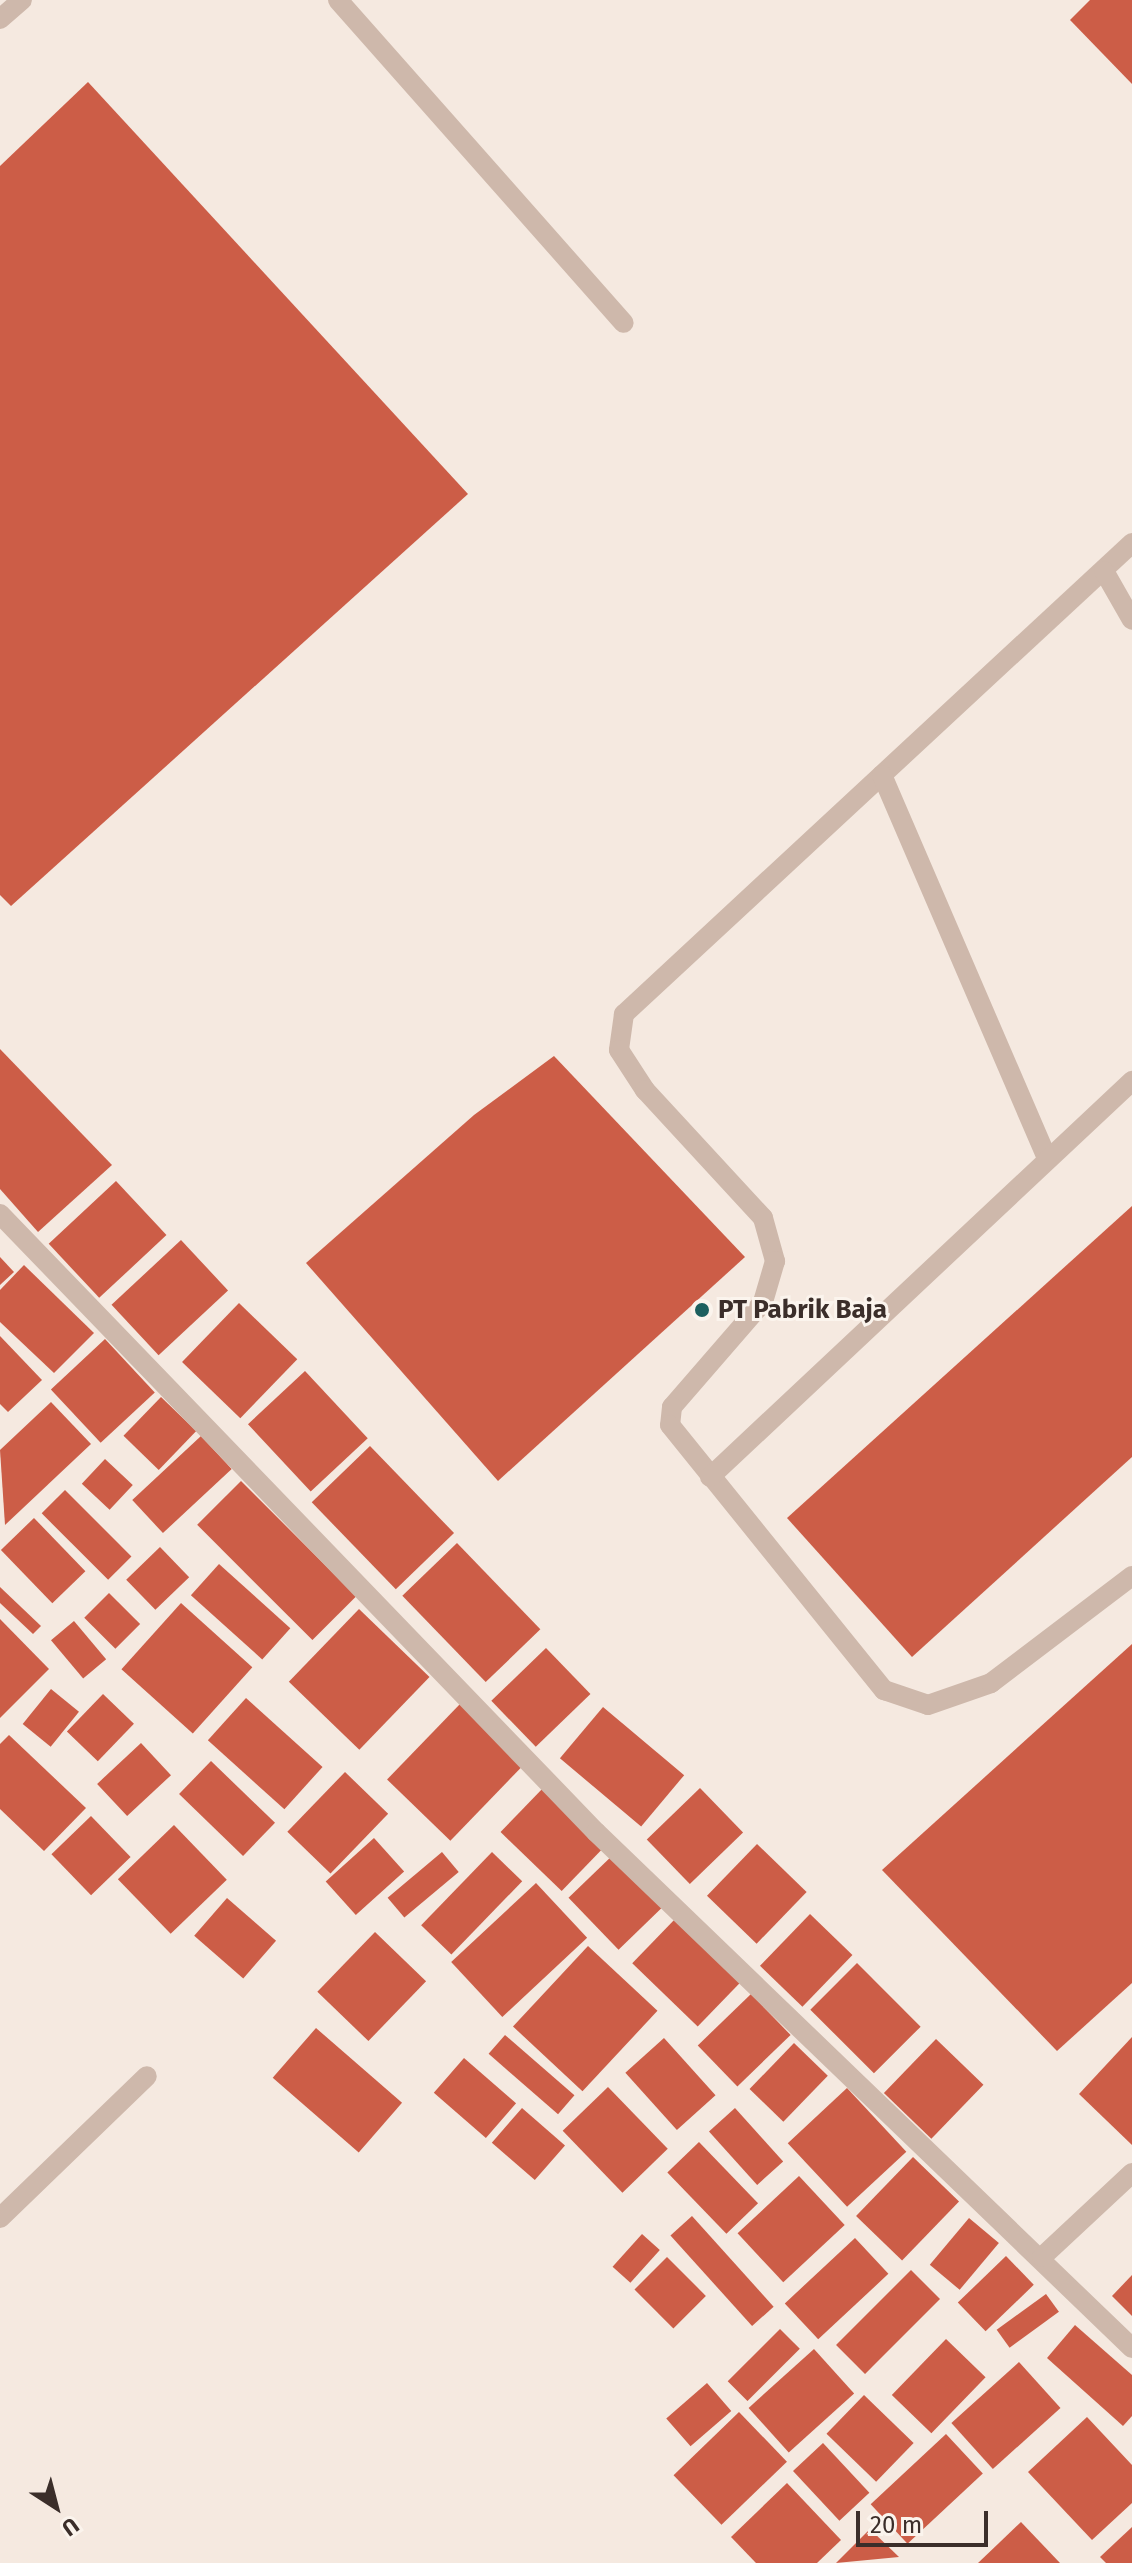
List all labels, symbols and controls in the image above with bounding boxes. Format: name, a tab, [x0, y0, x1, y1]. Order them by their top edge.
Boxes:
place label: PT Pabrik Baja	[718, 1294, 887, 1326]
marker: PT Pabrik Baja	[693, 1301, 711, 1319]
north arrow	[16, 2467, 96, 2547]
scale bar	[860, 2495, 992, 2545]
text: 20 m	[870, 2511, 922, 2539]
text: U	[57, 2512, 84, 2542]

